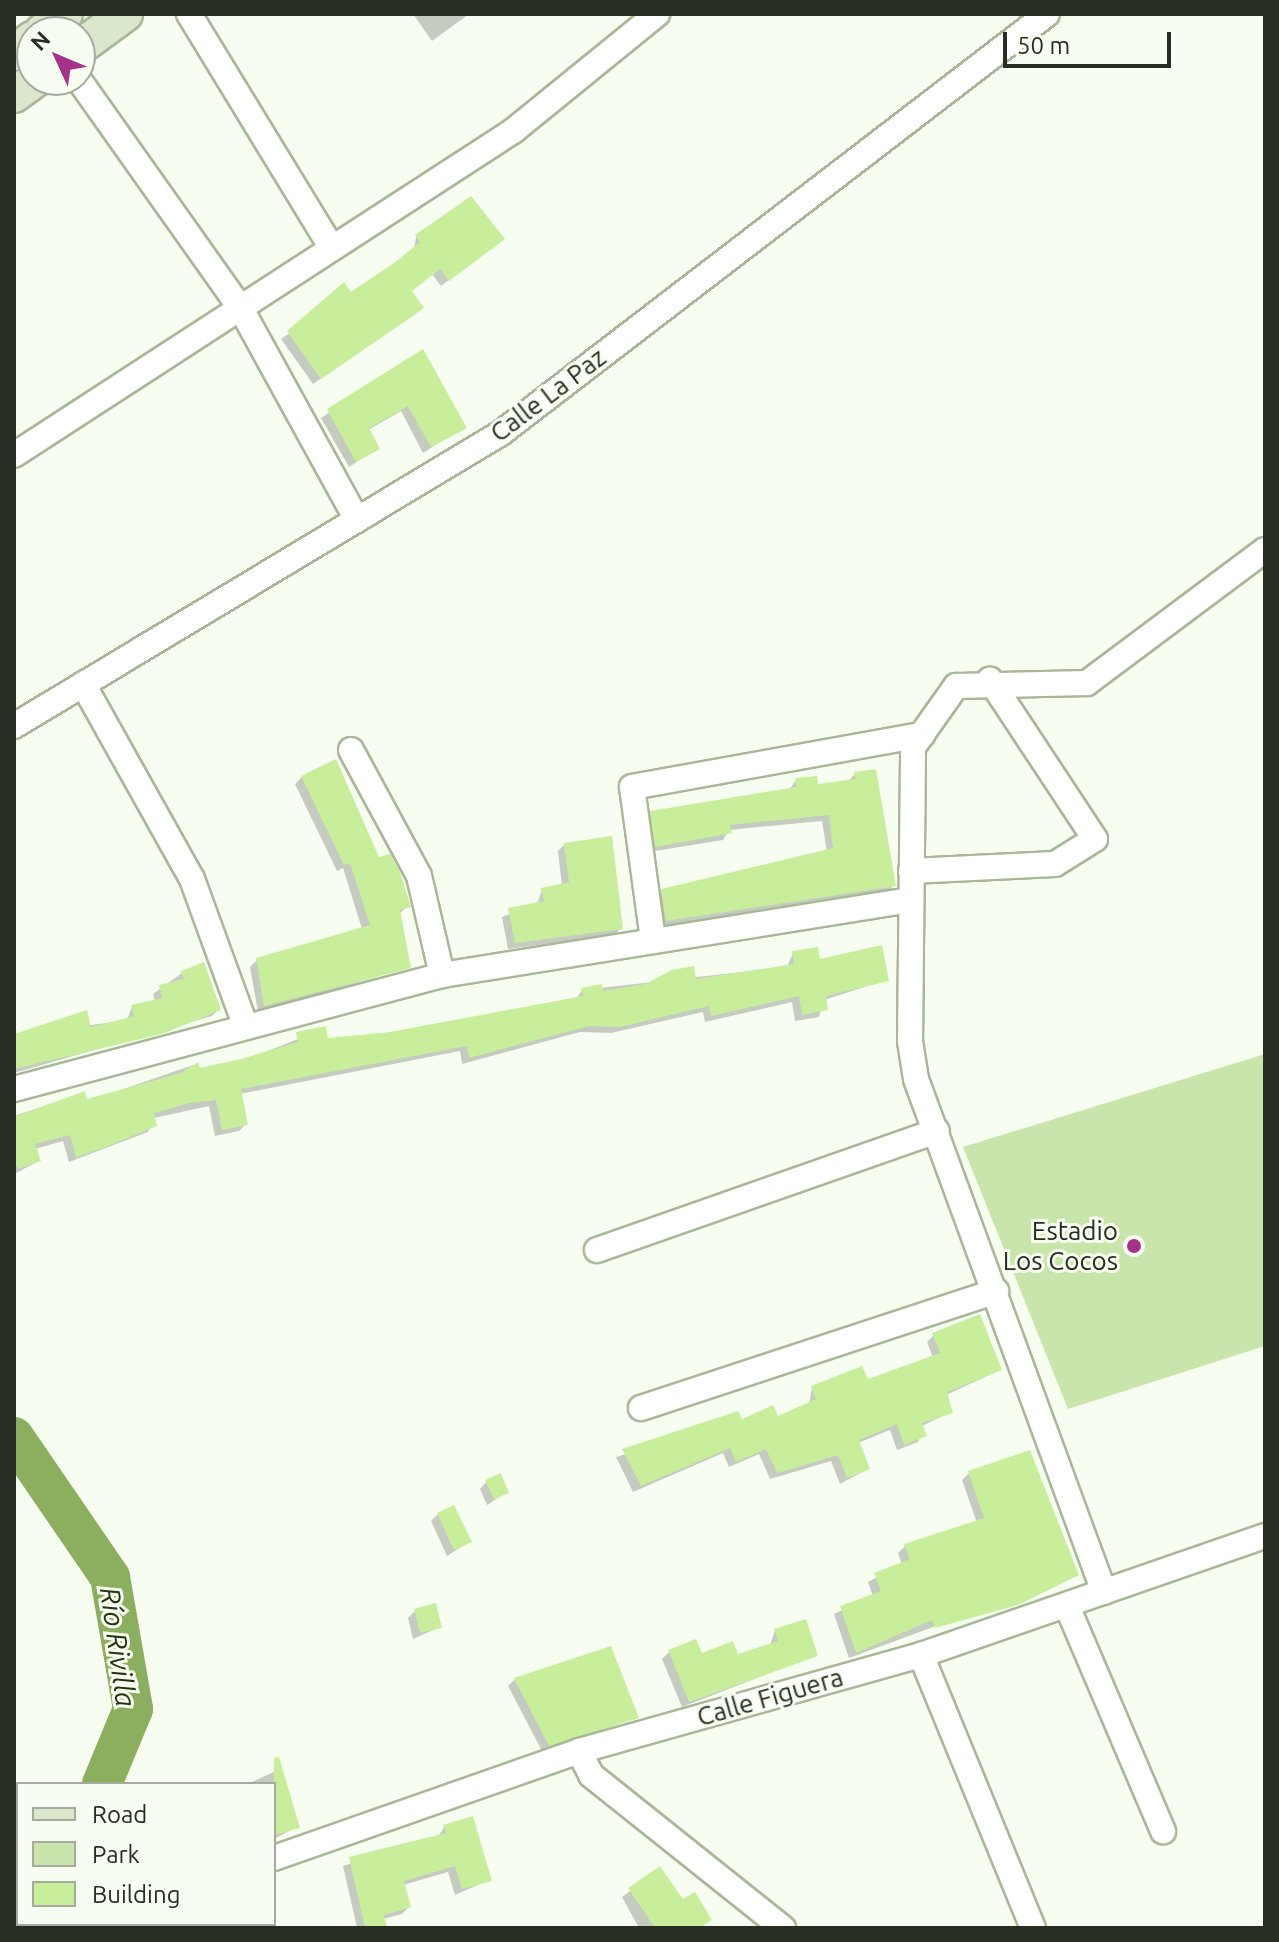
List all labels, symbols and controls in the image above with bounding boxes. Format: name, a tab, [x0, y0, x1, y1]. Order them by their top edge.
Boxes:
north arrow	[16, 16, 96, 96]
scale bar	[1007, 16, 1175, 66]
text: N	[25, 26, 55, 55]
text: 50 m	[1017, 32, 1070, 59]
street label: Calle La Paz	[484, 341, 612, 449]
place label: Estadio Los Cocos	[1003, 1215, 1118, 1276]
marker: Estadio Los Cocos	[1125, 1237, 1143, 1255]
water label: Río Rivilla	[93, 1585, 143, 1709]
street label: Calle Figuera	[693, 1661, 847, 1733]
legend	[16, 1782, 276, 1926]
text: Road	[92, 1801, 147, 1828]
text: Park	[92, 1841, 140, 1868]
text: Building	[92, 1881, 180, 1908]

